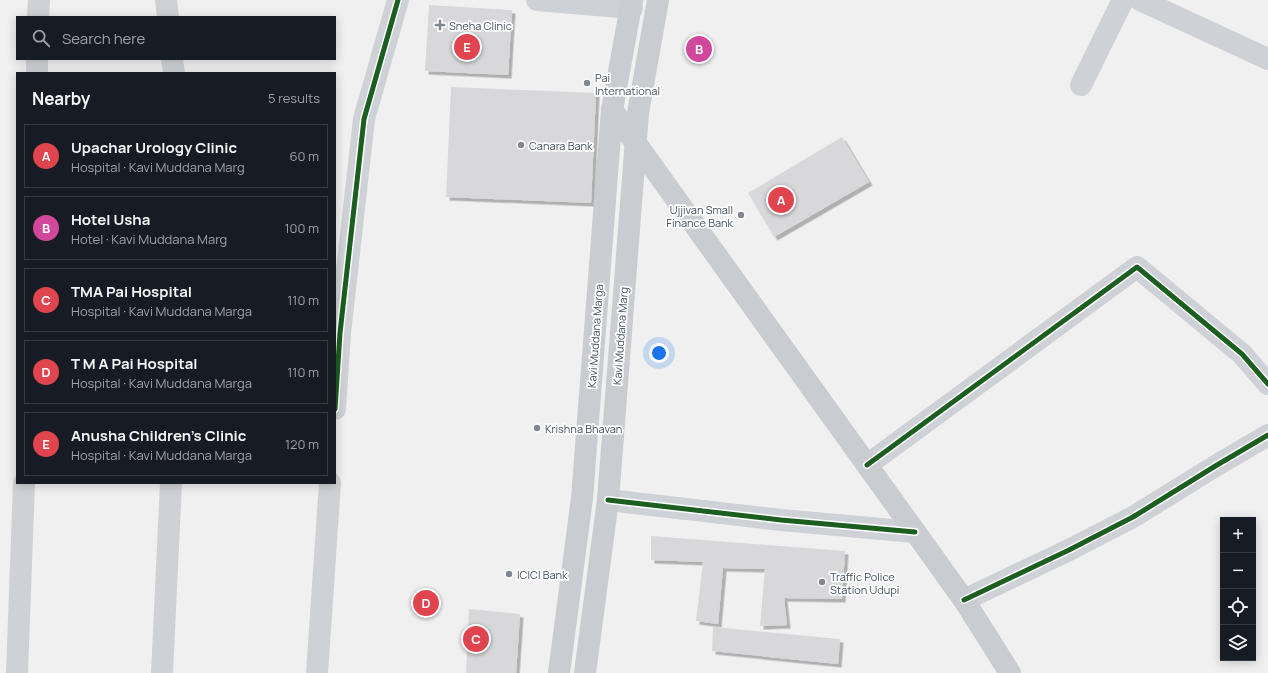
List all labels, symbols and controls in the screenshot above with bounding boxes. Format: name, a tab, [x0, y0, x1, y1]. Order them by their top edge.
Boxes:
search box	[16, 16, 336, 60]
place label: Sneha Clinic	[449, 18, 512, 33]
marker: Sneha Clinic	[434, 19, 446, 31]
icon: search	[30, 27, 52, 49]
text: Search here	[62, 28, 145, 49]
pin: E	[454, 32, 480, 62]
pin: B	[686, 34, 712, 64]
place label: Pai International	[595, 70, 660, 98]
marker: Pai International	[582, 78, 592, 88]
text: Nearby	[32, 87, 90, 110]
text: 5 results	[268, 89, 320, 107]
text: Upachar Urology Clinic	[71, 137, 237, 158]
place label: Canara Bank	[529, 138, 593, 153]
marker: Canara Bank	[516, 140, 526, 150]
text: A	[42, 147, 50, 165]
text: 60 m	[289, 147, 319, 165]
text: Hospital · Kavi Muddana Marg	[71, 158, 245, 176]
pin: A	[768, 185, 794, 215]
place label: Ujjivan Small Finance Bank	[666, 202, 734, 230]
text: Hotel Usha	[71, 209, 150, 230]
marker: Ujjivan Small Finance Bank	[736, 210, 746, 220]
text: B	[42, 219, 50, 237]
text: 100 m	[284, 219, 319, 237]
text: Hotel · Kavi Muddana Marg	[71, 230, 227, 248]
text: TMA Pai Hospital	[71, 281, 192, 302]
street label: Kavi Muddana Marga	[584, 283, 606, 389]
street label: Kavi Muddana Marg	[609, 287, 631, 385]
text: C	[41, 291, 51, 309]
text: 110 m	[287, 291, 319, 309]
text: Hospital · Kavi Muddana Marga	[71, 302, 252, 320]
your location	[649, 343, 669, 363]
text: T M A Pai Hospital	[71, 353, 198, 374]
text: D	[41, 363, 51, 381]
text: 110 m	[287, 363, 319, 381]
text: Hospital · Kavi Muddana Marga	[71, 374, 252, 392]
place label: Krishna Bhavan	[545, 421, 622, 436]
marker: Krishna Bhavan	[532, 423, 542, 433]
text: Anusha Children's Clinic	[71, 425, 246, 446]
text: E	[42, 435, 50, 453]
text: 120 m	[285, 435, 319, 453]
text: Hospital · Kavi Muddana Marga	[71, 446, 252, 464]
map controls	[1220, 517, 1256, 661]
button: +	[1220, 517, 1256, 553]
button: −	[1220, 553, 1256, 589]
place label: ICICI Bank	[517, 567, 568, 582]
marker: ICICI Bank	[504, 569, 514, 579]
place label: Traffic Police Station Udupi	[830, 569, 899, 597]
marker: Traffic Police Station Udupi	[817, 577, 827, 587]
pin: D	[413, 588, 439, 618]
button: locate	[1220, 589, 1256, 625]
pin: C	[463, 624, 489, 654]
button: layers	[1220, 625, 1256, 661]

